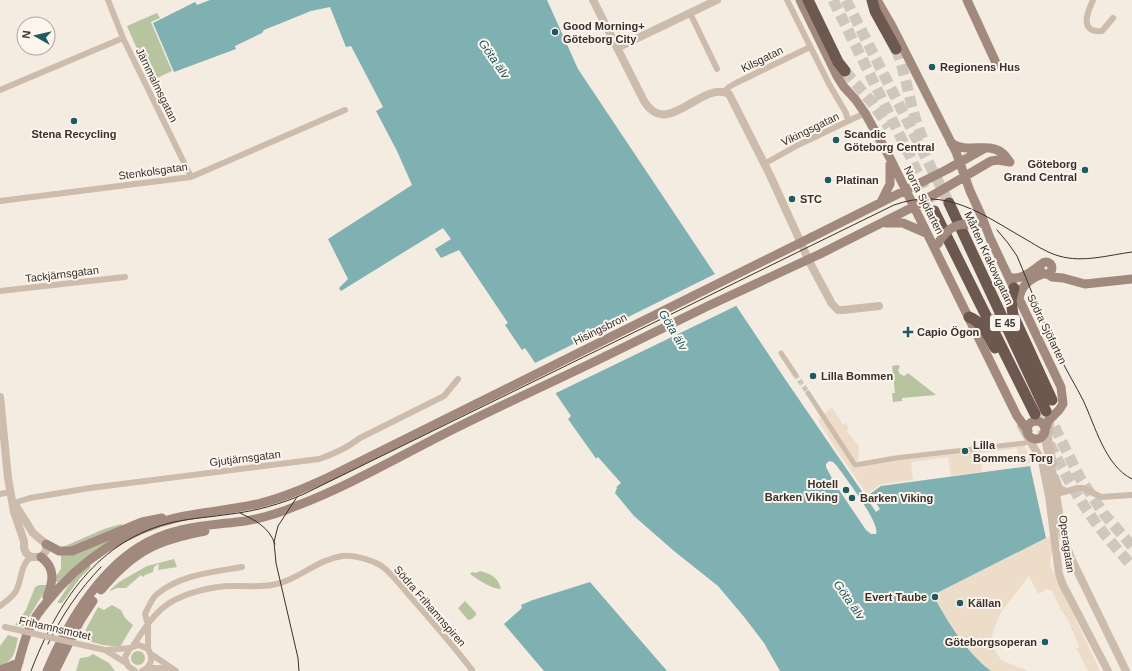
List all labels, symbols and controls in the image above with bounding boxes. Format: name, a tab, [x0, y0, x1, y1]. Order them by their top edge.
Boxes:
north arrow	[16, 16, 56, 56]
place label: Good Morning+ Göteborg City	[563, 20, 645, 45]
marker: Good Morning+ Göteborg City	[550, 27, 560, 37]
text: N	[20, 30, 33, 39]
water label: Göta älv	[475, 37, 513, 82]
street label: Kilsgatan	[739, 44, 785, 74]
street label: Järnmalmsgatan	[134, 46, 180, 124]
place label: Regionens Hus	[940, 61, 1020, 73]
marker: Regionens Hus	[927, 62, 937, 72]
street label: Vikingsgatan	[779, 110, 841, 148]
marker: Stena Recycling	[69, 116, 79, 126]
place label: Stena Recycling	[32, 128, 116, 140]
place label: Scandic Göteborg Central	[844, 128, 934, 153]
marker: Scandic Göteborg Central	[831, 135, 841, 145]
place label: Göteborg Grand Central	[1004, 158, 1077, 183]
street label: Stenkolsgatan	[118, 160, 188, 182]
street label: Norra Sjöfarten	[902, 164, 946, 236]
marker: Göteborg Grand Central	[1080, 165, 1090, 175]
place label: Platinan	[836, 174, 879, 186]
marker: Platinan	[823, 175, 833, 185]
place label: STC	[800, 193, 822, 205]
marker: STC	[787, 194, 797, 204]
street label: Mårten Krakowgatan	[962, 209, 1016, 307]
street label: Tackjärnsgatan	[25, 264, 99, 284]
street label: Södra Sjöfarten	[1025, 292, 1069, 366]
water label: Göta älv	[656, 307, 691, 354]
street label: Hisingsbron	[571, 311, 629, 347]
road number: E 45	[990, 315, 1020, 331]
marker: Capio Ögon	[902, 326, 914, 338]
place label: Capio Ögon	[917, 326, 980, 338]
place label: Lilla Bommen	[821, 370, 893, 382]
marker: Lilla Bommen	[808, 371, 818, 381]
place label: Lilla Bommens Torg	[973, 439, 1053, 464]
marker: Lilla Bommens Torg	[960, 446, 970, 456]
street label: Gjutjärnsgatan	[209, 448, 281, 468]
place label: Hotell Barken Viking	[765, 478, 838, 503]
marker: Hotell Barken Viking	[841, 485, 851, 495]
place label: Barken Viking	[860, 492, 933, 504]
marker: Barken Viking	[847, 493, 857, 503]
street label: Operagatan	[1057, 514, 1077, 574]
street label: Södra Frihamnspiren	[392, 563, 468, 649]
water label: Göta älv	[830, 578, 868, 623]
place label: Evert Taube	[865, 591, 927, 603]
marker: Evert Taube	[930, 592, 940, 602]
place label: Källan	[968, 597, 1001, 609]
marker: Källan	[955, 598, 965, 608]
street label: Frihamnsmotet	[18, 614, 92, 642]
place label: Göteborgsoperan	[945, 636, 1037, 648]
marker: Göteborgsoperan	[1040, 637, 1050, 647]

